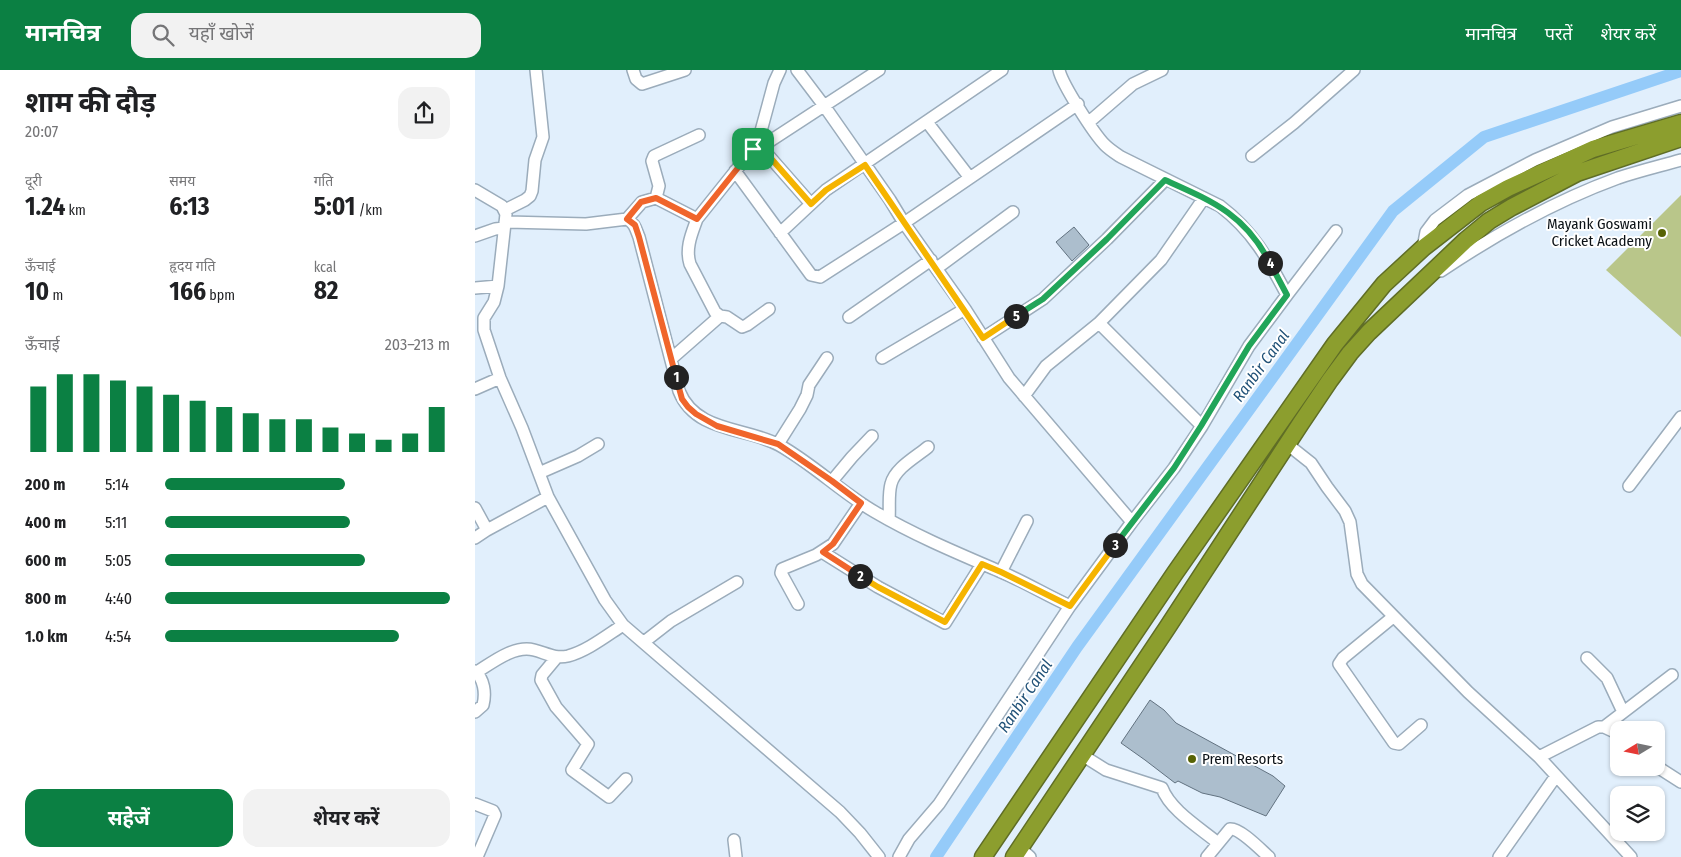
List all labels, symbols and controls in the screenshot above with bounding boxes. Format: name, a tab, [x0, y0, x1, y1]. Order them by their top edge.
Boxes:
search box	[131, 13, 481, 58]
text: मानचित्र	[25, 19, 101, 47]
icon: search	[149, 21, 177, 49]
text: यहाँ खोजें	[189, 22, 254, 45]
text: मानचित्र	[1465, 23, 1517, 45]
text: परतें	[1545, 23, 1573, 45]
text: शेयर करें	[1601, 23, 1656, 45]
text: शाम की दौड़	[25, 86, 156, 119]
button: share	[398, 87, 450, 139]
text: 20:07	[25, 122, 58, 141]
pin	[732, 128, 774, 170]
icon: arrive	[739, 135, 767, 163]
text: दूरी	[25, 173, 42, 190]
text: समय	[169, 173, 195, 190]
text: गति	[314, 173, 333, 190]
text: 1.24	[25, 192, 65, 222]
text: 6:13	[169, 192, 210, 222]
text: 5:01	[314, 192, 355, 222]
text: km	[65, 202, 86, 219]
text: /km	[355, 202, 382, 219]
place label: Mayank Goswami Cricket Academy	[1547, 215, 1652, 250]
marker: Mayank Goswami Cricket Academy	[1656, 227, 1668, 239]
pin: 4	[1257, 250, 1283, 276]
text: 4	[1267, 255, 1274, 272]
text: ऊँचाई	[25, 258, 55, 275]
text: हृदय गति	[169, 258, 215, 275]
text: kcal	[314, 259, 336, 276]
text: 82	[314, 276, 338, 306]
text: 10	[25, 277, 49, 307]
text: 166	[169, 277, 206, 307]
text: m	[49, 287, 63, 304]
text: bpm	[206, 287, 235, 304]
pin: 5	[1003, 304, 1029, 328]
text: 5	[1013, 308, 1020, 325]
water label: Ranbir Canal	[1229, 327, 1293, 405]
text: ऊँचाई	[25, 335, 60, 354]
text: 203–213 m	[385, 335, 450, 354]
pin: 1	[663, 364, 689, 390]
text: 1	[674, 369, 679, 386]
text: 200 m	[25, 475, 65, 494]
text: 5:14	[105, 475, 129, 494]
text: 400 m	[25, 513, 66, 532]
text: 5:11	[105, 513, 127, 532]
pin: 3	[1103, 532, 1127, 558]
text: 3	[1112, 537, 1119, 554]
text: 600 m	[25, 551, 66, 570]
text: 5:05	[105, 551, 131, 570]
pin: 2	[847, 564, 873, 588]
text: 2	[857, 568, 864, 585]
text: 800 m	[25, 589, 66, 608]
text: 4:40	[105, 589, 132, 608]
text: 1.0 km	[25, 627, 68, 646]
text: 4:54	[105, 627, 131, 646]
water label: Ranbir Canal	[994, 656, 1056, 736]
north arrow	[1610, 721, 1665, 776]
map controls	[1610, 721, 1665, 841]
place label: Prem Resorts	[1202, 750, 1283, 768]
marker: Prem Resorts	[1186, 753, 1198, 765]
button: layers	[1610, 786, 1665, 841]
button: सहेजें	[25, 789, 233, 847]
button: शेयर करें	[243, 789, 450, 847]

